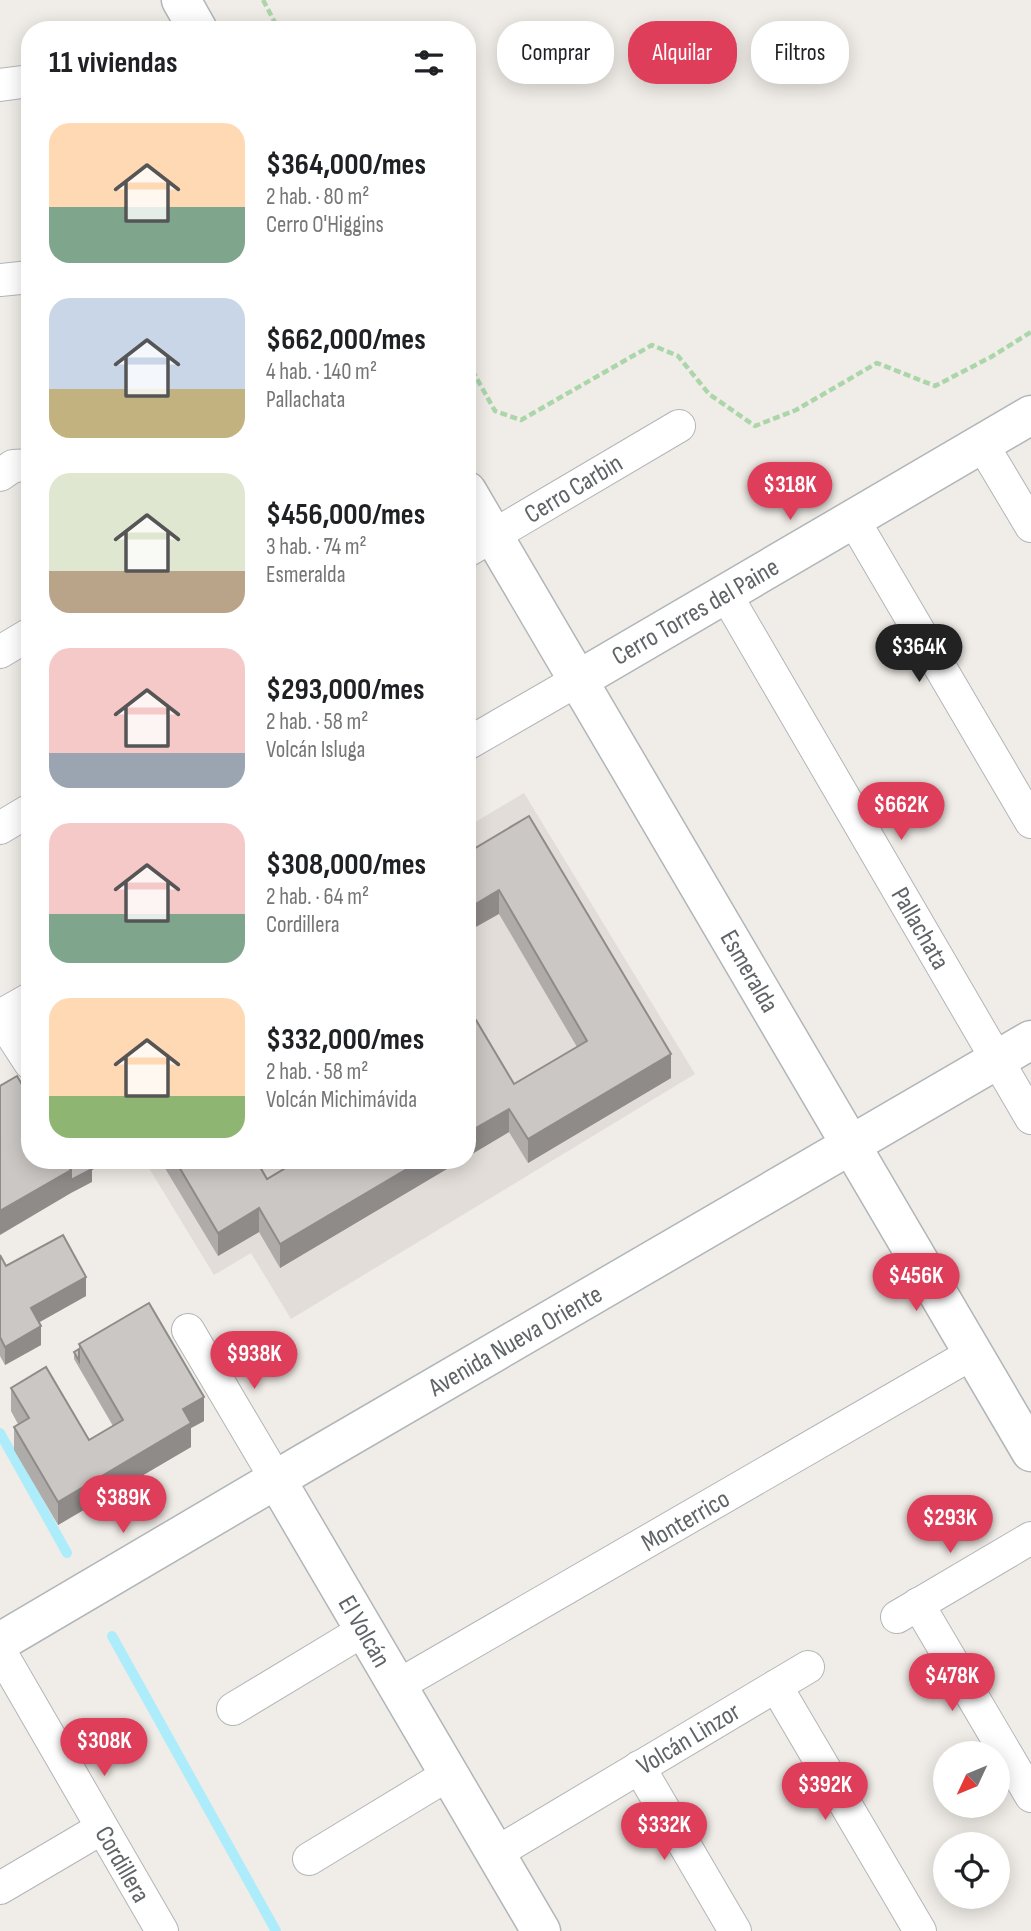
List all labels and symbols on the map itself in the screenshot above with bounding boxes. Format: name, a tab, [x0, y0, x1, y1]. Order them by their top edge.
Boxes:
street label: Cerro Carbin	[519, 448, 628, 531]
pin: $318K	[741, 462, 839, 522]
street label: Cerro Torres del Paine	[607, 552, 785, 673]
pin: $364K	[870, 624, 968, 684]
pin: $662K	[852, 782, 950, 842]
street label: Pallachata	[884, 882, 956, 975]
street label: Esmeralda	[713, 925, 785, 1018]
pin: $456K	[867, 1254, 965, 1313]
street label: Avenida Nueva Oriente	[423, 1279, 608, 1404]
pin: $938K	[205, 1332, 303, 1391]
pin: $389K	[74, 1476, 172, 1535]
street label: Monterrico	[636, 1484, 735, 1559]
pin: $293K	[901, 1496, 999, 1555]
street label: El Volcán	[331, 1590, 396, 1673]
pin: $478K	[903, 1654, 1001, 1713]
street label: Volcán Linzor	[632, 1696, 746, 1782]
pin: $308K	[55, 1718, 153, 1778]
north arrow	[933, 1741, 1010, 1818]
pin: $392K	[776, 1762, 874, 1822]
pin: $332K	[615, 1802, 713, 1862]
street label: Cordillera	[88, 1821, 156, 1908]

